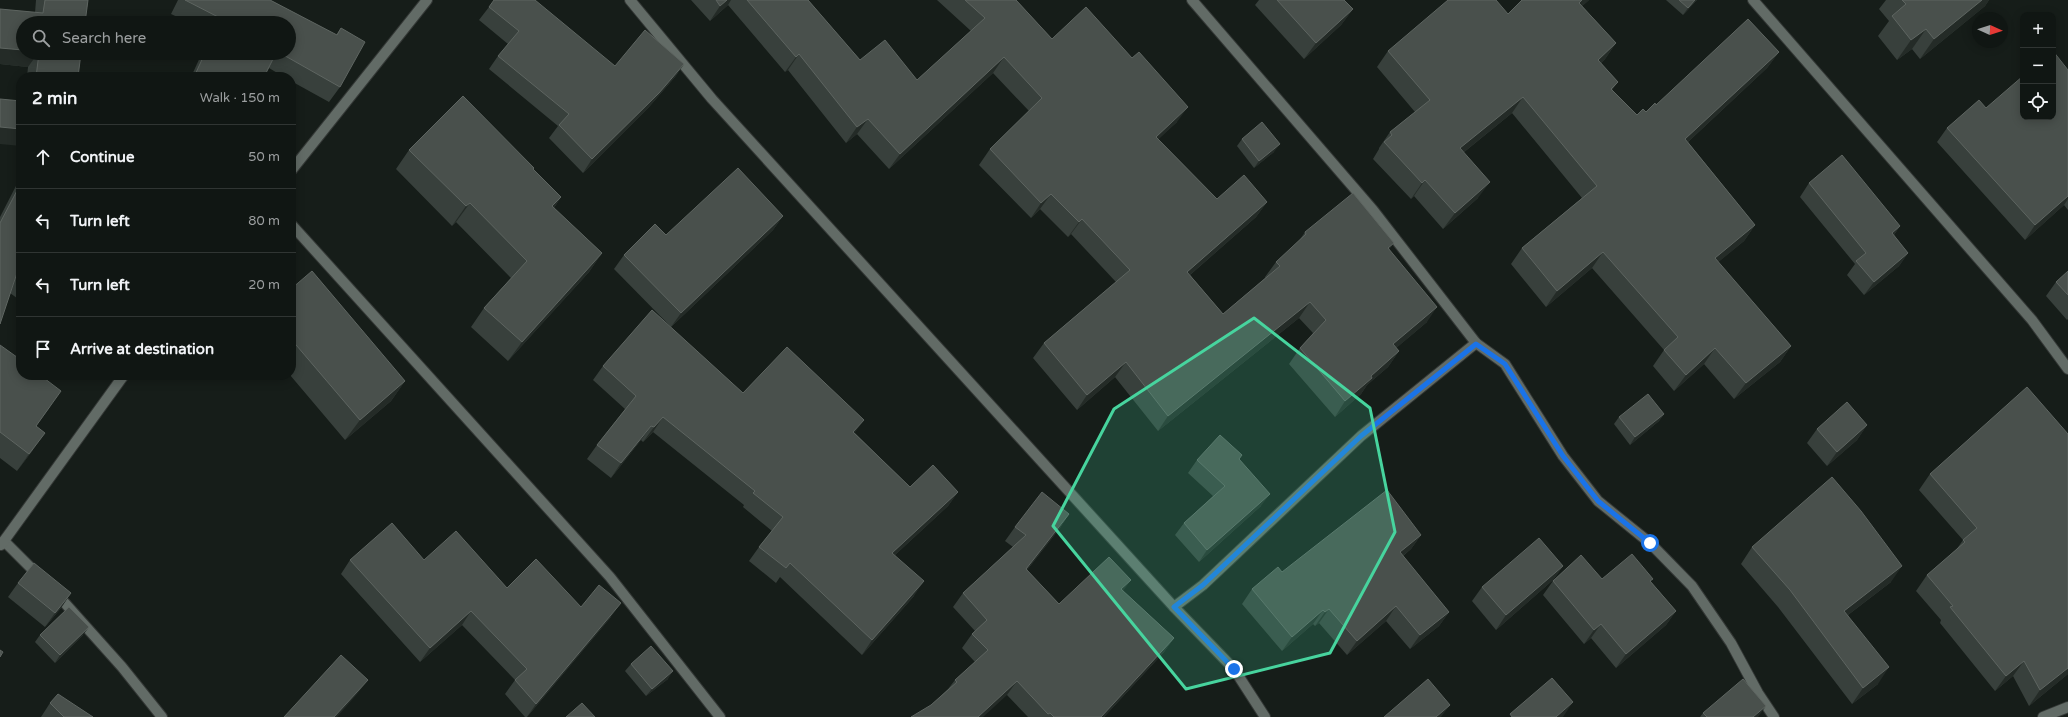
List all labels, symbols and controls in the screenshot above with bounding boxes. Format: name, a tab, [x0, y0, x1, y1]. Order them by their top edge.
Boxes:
north arrow	[1972, 12, 2008, 48]
map controls	[2020, 12, 2056, 120]
button: +	[2020, 12, 2056, 48]
search box	[16, 16, 296, 60]
icon: search	[30, 27, 52, 49]
text: Search here	[62, 29, 146, 47]
button: −	[2020, 48, 2056, 84]
button: locate	[2020, 84, 2056, 120]
text: 2 min	[32, 88, 77, 109]
text: Walk · 150 m	[200, 90, 280, 106]
icon: ahead	[32, 146, 54, 168]
text: Continue	[70, 148, 134, 166]
text: 50 m	[248, 149, 280, 165]
icon: left	[32, 210, 54, 232]
text: Turn left	[70, 212, 130, 230]
text: 80 m	[248, 213, 280, 229]
icon: left	[32, 274, 54, 296]
text: Turn left	[70, 276, 130, 294]
text: 20 m	[248, 277, 280, 293]
icon: arrive	[32, 338, 54, 360]
text: Arrive at destination	[70, 340, 214, 358]
route start	[1641, 534, 1659, 552]
route end	[1225, 660, 1243, 678]

